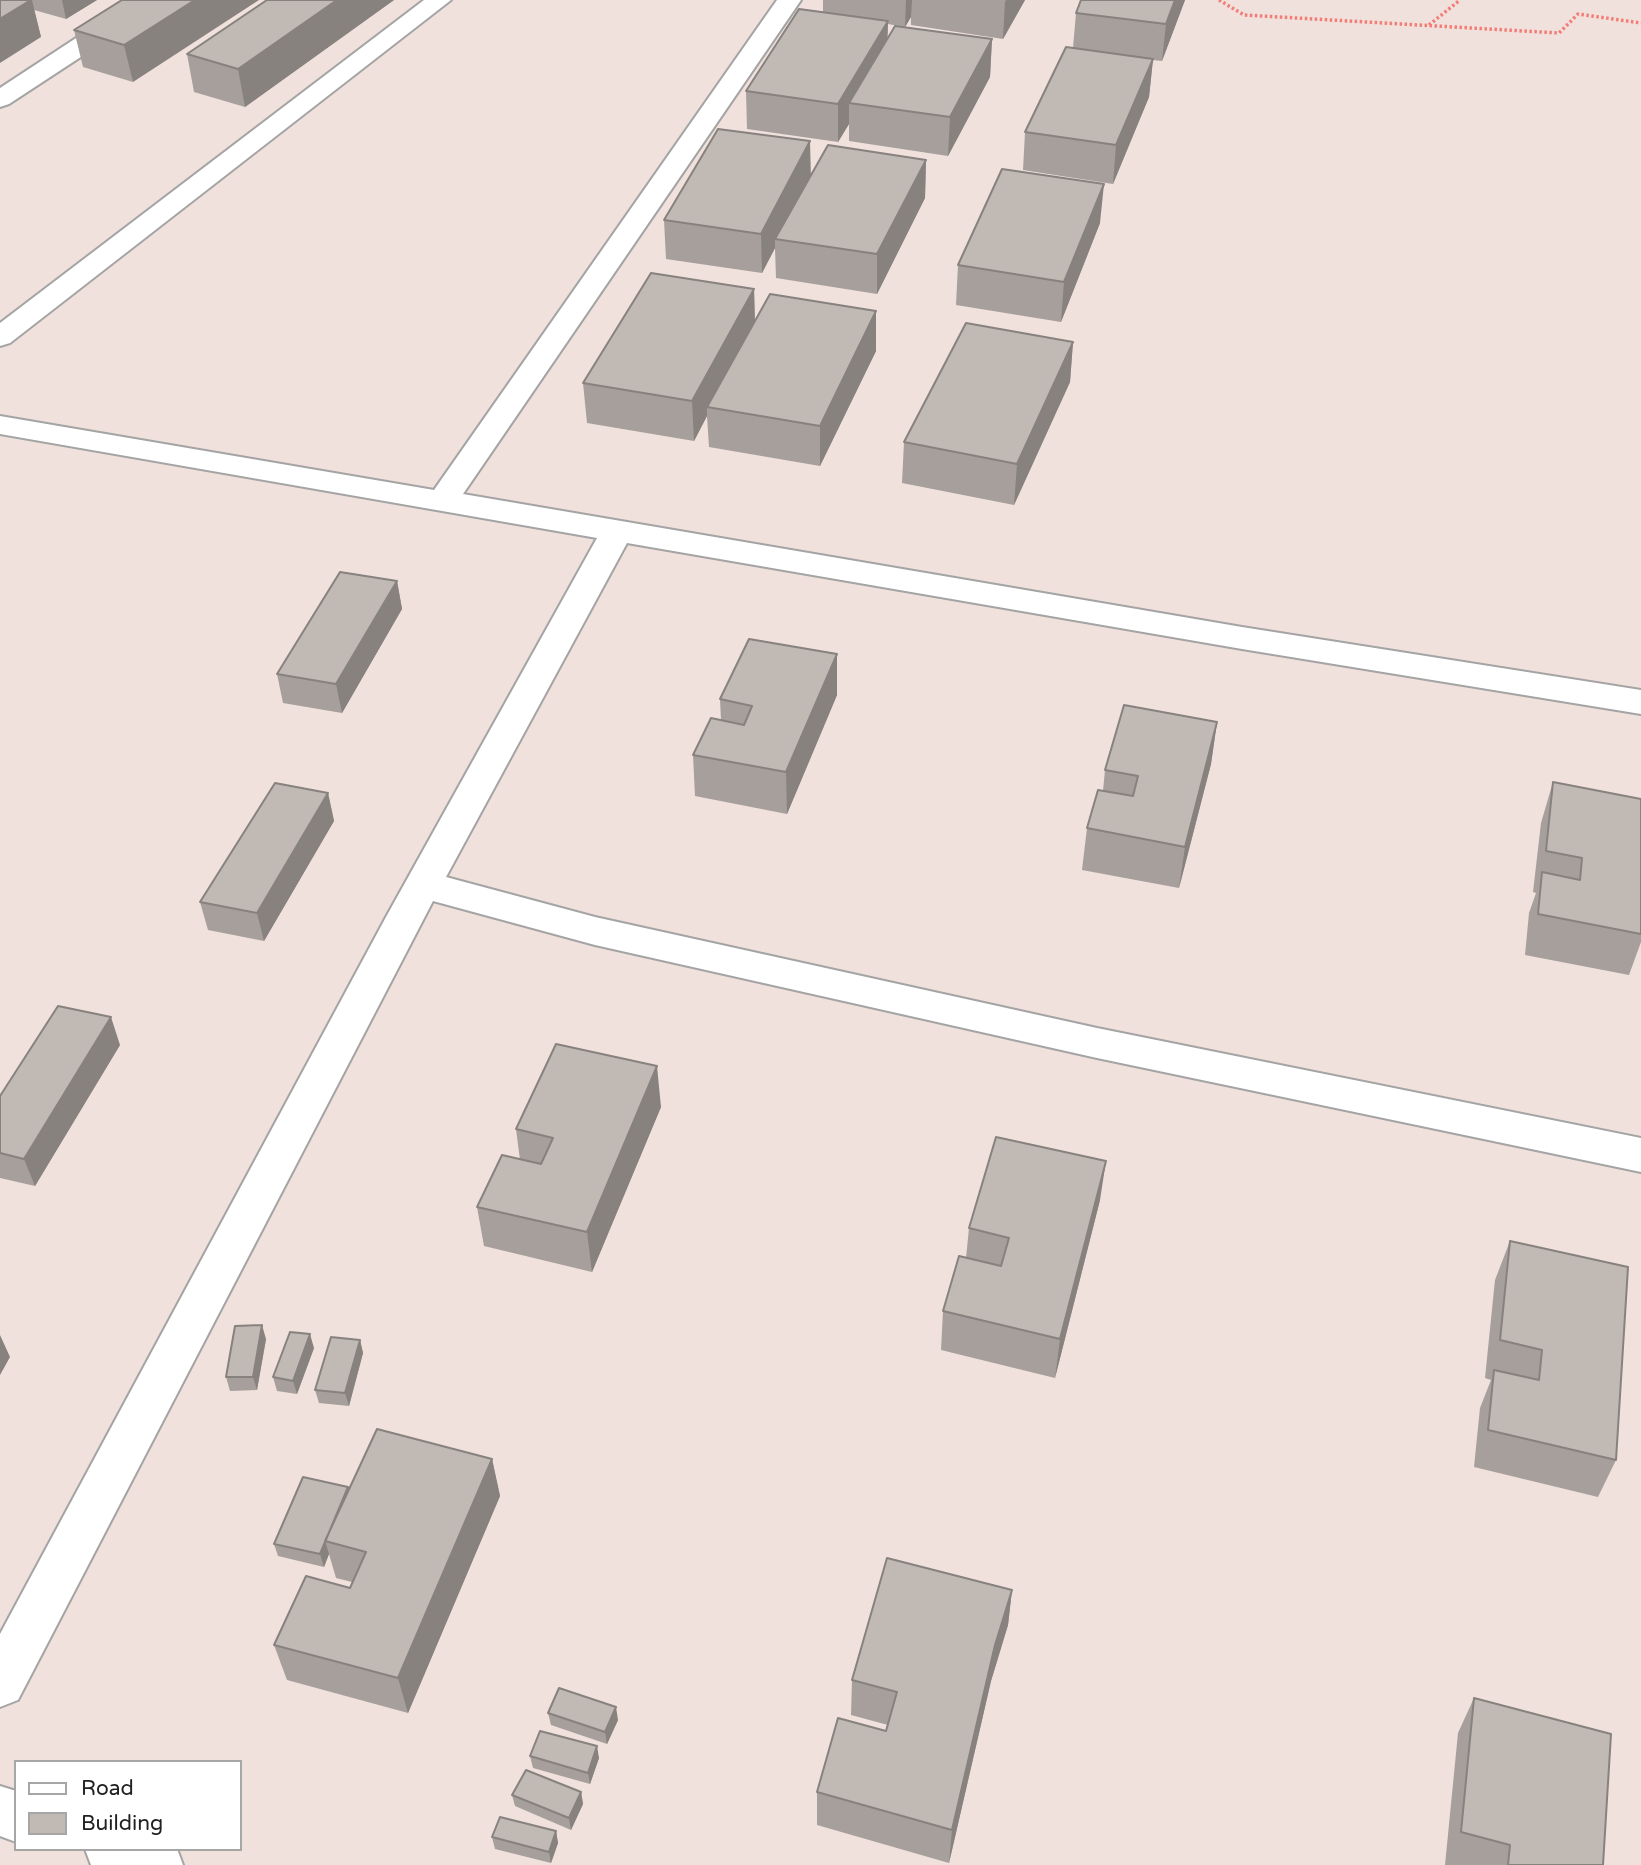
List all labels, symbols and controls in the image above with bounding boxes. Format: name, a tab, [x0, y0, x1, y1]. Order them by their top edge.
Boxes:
legend	[14, 1760, 242, 1851]
text: Road	[81, 1776, 134, 1801]
text: Building	[81, 1811, 163, 1836]

